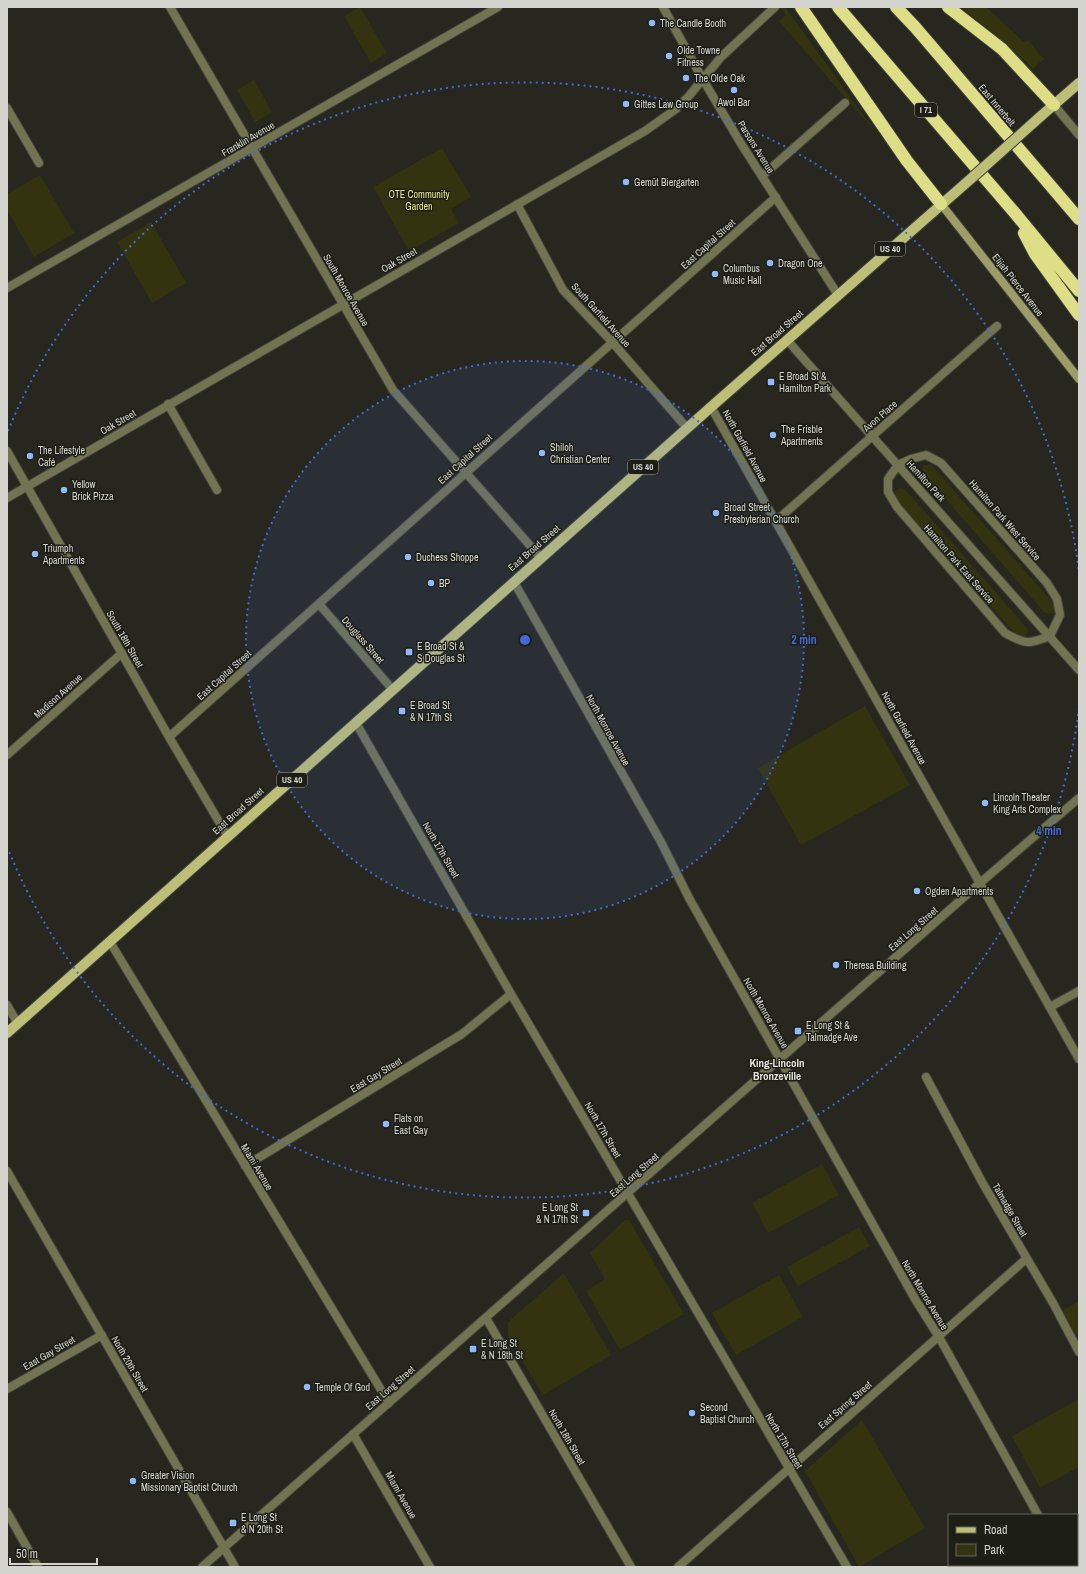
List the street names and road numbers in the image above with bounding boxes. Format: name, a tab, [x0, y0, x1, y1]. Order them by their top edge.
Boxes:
street label: East Innerbelt	[976, 81, 1019, 129]
road number: I 71	[915, 103, 937, 117]
street label: Franklin Avenue	[219, 118, 277, 159]
street label: Parsons Avenue	[735, 118, 778, 176]
street label: East Capital Street	[678, 216, 738, 272]
road number: US 40	[875, 242, 905, 256]
street label: Oak Street	[379, 244, 420, 275]
street label: Elijah Pierce Avenue	[989, 251, 1047, 319]
street label: South Monroe Avenue	[320, 252, 372, 329]
street label: South Garfield Avenue	[569, 280, 634, 350]
street label: East Broad Street	[748, 306, 806, 359]
street label: Avon Place	[859, 397, 900, 435]
street label: Oak Street	[98, 406, 139, 437]
street label: North Garfield Avenue	[720, 407, 771, 485]
street label: East Capital Street	[435, 431, 495, 487]
street label: Hamilton Park	[904, 457, 949, 505]
road number: US 40	[628, 460, 658, 474]
street label: Hamilton Park West Service	[966, 477, 1044, 563]
street label: East Broad Street	[505, 521, 563, 574]
street label: Hamilton Park East Service	[921, 522, 997, 607]
street label: South 18th Street	[103, 608, 147, 671]
street label: Douglass Street	[339, 614, 388, 667]
street label: East Capital Street	[194, 647, 254, 703]
street label: Madison Avenue	[31, 670, 85, 721]
street label: North Garfield Avenue	[879, 689, 930, 767]
street label: North Monroe Avenue	[583, 692, 633, 768]
road number: US 40	[277, 773, 307, 787]
street label: East Broad Street	[210, 784, 267, 837]
street label: North 17th Street	[420, 820, 463, 881]
street label: East Long Street	[886, 904, 941, 954]
street label: North Monroe Avenue	[740, 975, 792, 1051]
street label: East Gay Street	[348, 1054, 405, 1095]
street label: North 17th Street	[582, 1100, 625, 1161]
street label: Miami Avenue	[238, 1141, 276, 1193]
street label: East Long Street	[607, 1150, 662, 1200]
street label: Talmadge Street	[989, 1181, 1031, 1240]
street label: North Monroe Avenue	[899, 1258, 951, 1333]
street label: East Gay Street	[21, 1333, 78, 1373]
street label: North 20th Street	[109, 1334, 152, 1395]
street label: East Long Street	[363, 1363, 418, 1413]
street label: East Spring Street	[815, 1378, 875, 1432]
street label: North 18th Street	[546, 1407, 589, 1468]
street label: North 17th Street	[762, 1411, 806, 1472]
street label: Miami Avenue	[382, 1469, 420, 1521]

